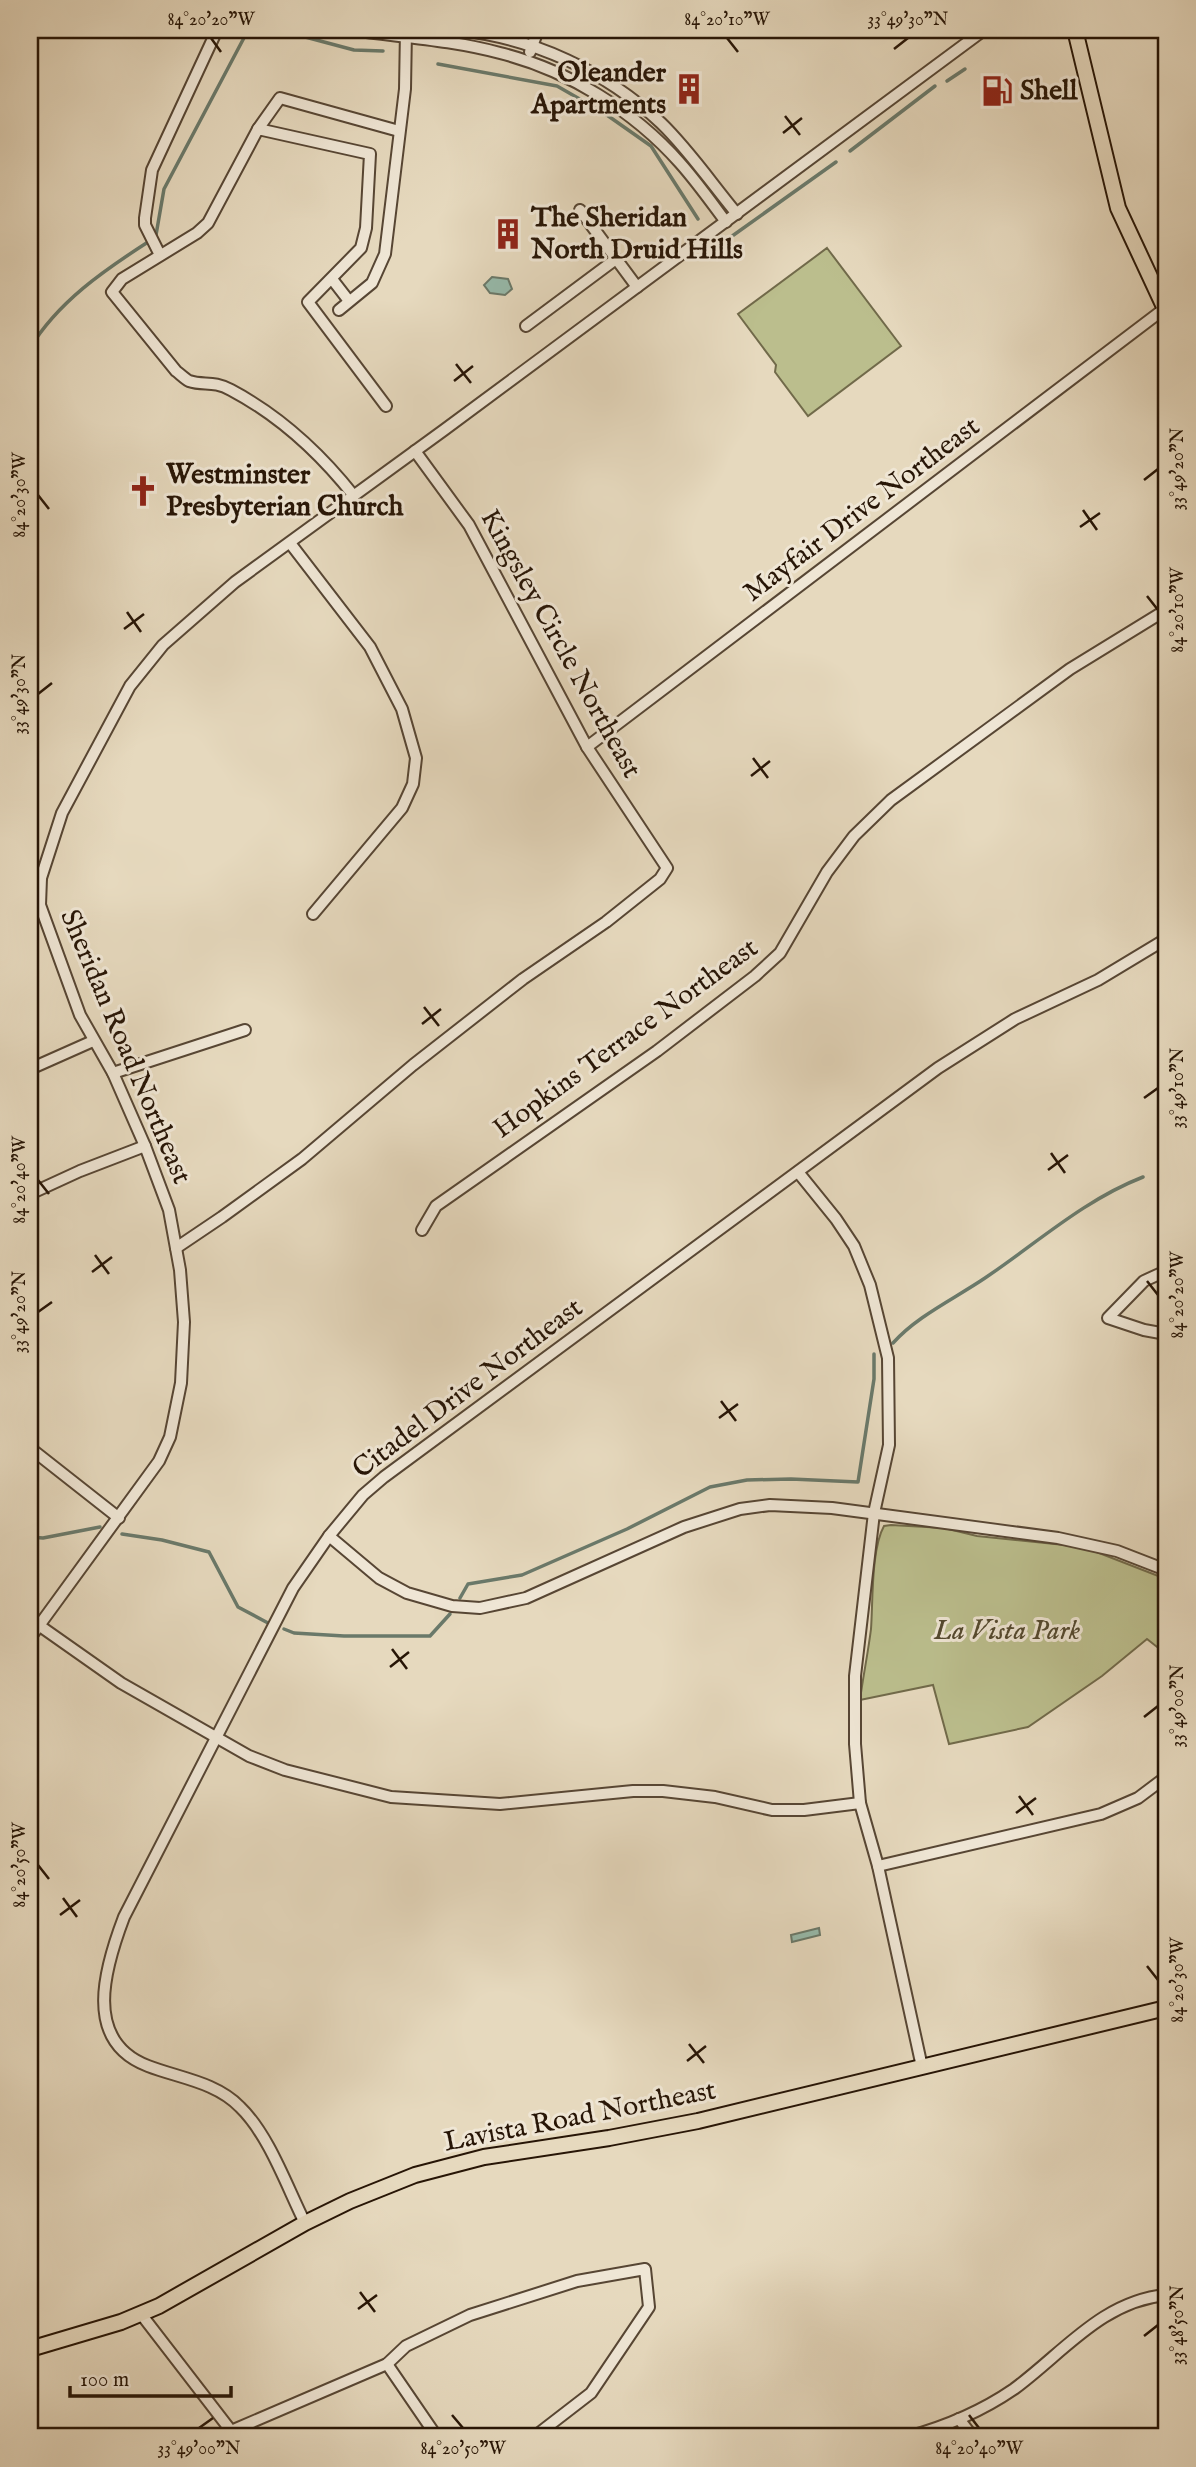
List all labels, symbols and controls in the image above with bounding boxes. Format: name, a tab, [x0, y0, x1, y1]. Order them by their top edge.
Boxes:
text: 84°20'20"W	[167, 9, 255, 32]
text: 84°20'10"W	[684, 9, 771, 32]
text: 33°49'30"N	[868, 9, 949, 32]
place label: Oleander Apartments	[530, 56, 667, 123]
building icon: Oleander Apartments	[672, 72, 706, 106]
fuel station icon: Shell	[980, 74, 1014, 108]
place label: Shell	[1020, 74, 1079, 109]
place label: The Sheridan North Druid Hills	[530, 201, 743, 268]
building icon: The Sheridan North Druid Hills	[491, 217, 525, 251]
street label: Mayfair Drive Northeast	[737, 409, 987, 610]
text: 33°49'20"N	[1167, 427, 1190, 510]
text: 84°20'30"W	[9, 451, 32, 538]
place label: Westminster Presbyterian Church	[165, 458, 405, 525]
church icon: Westminster Presbyterian Church	[126, 474, 160, 508]
street label: Kingsley Circle Northeast	[472, 504, 649, 785]
text: 84°20'10"W	[1167, 566, 1190, 653]
text: 33°49'30"N	[9, 653, 32, 734]
street label: Sheridan Road Northeast	[51, 905, 199, 1190]
street label: Hopkins Terrace Northeast	[487, 931, 766, 1147]
text: 33°49'10"N	[1167, 1047, 1190, 1128]
text: 84°20'40"W	[9, 1135, 32, 1224]
text: 84°20'20"W	[1167, 1251, 1190, 1339]
text: 33°49'20"N	[9, 1270, 32, 1353]
street label: Citadel Drive Northeast	[346, 1291, 590, 1487]
park label: La Vista Park	[933, 1614, 1080, 1649]
text: 33°49'00"N	[1167, 1664, 1190, 1748]
text: 84°20'50"W	[9, 1822, 32, 1908]
text: 84°20'30"W	[1167, 1936, 1190, 2023]
street label: Lavista Road Northeast	[441, 2073, 719, 2161]
text: 33°48'50"N	[1167, 2285, 1190, 2365]
scale bar	[70, 2355, 231, 2399]
text: 100 m	[80, 2367, 129, 2394]
text: 33°49'00"N	[158, 2438, 241, 2461]
text: 84°20'50"W	[420, 2438, 506, 2461]
text: 84°20'40"W	[935, 2438, 1024, 2461]

